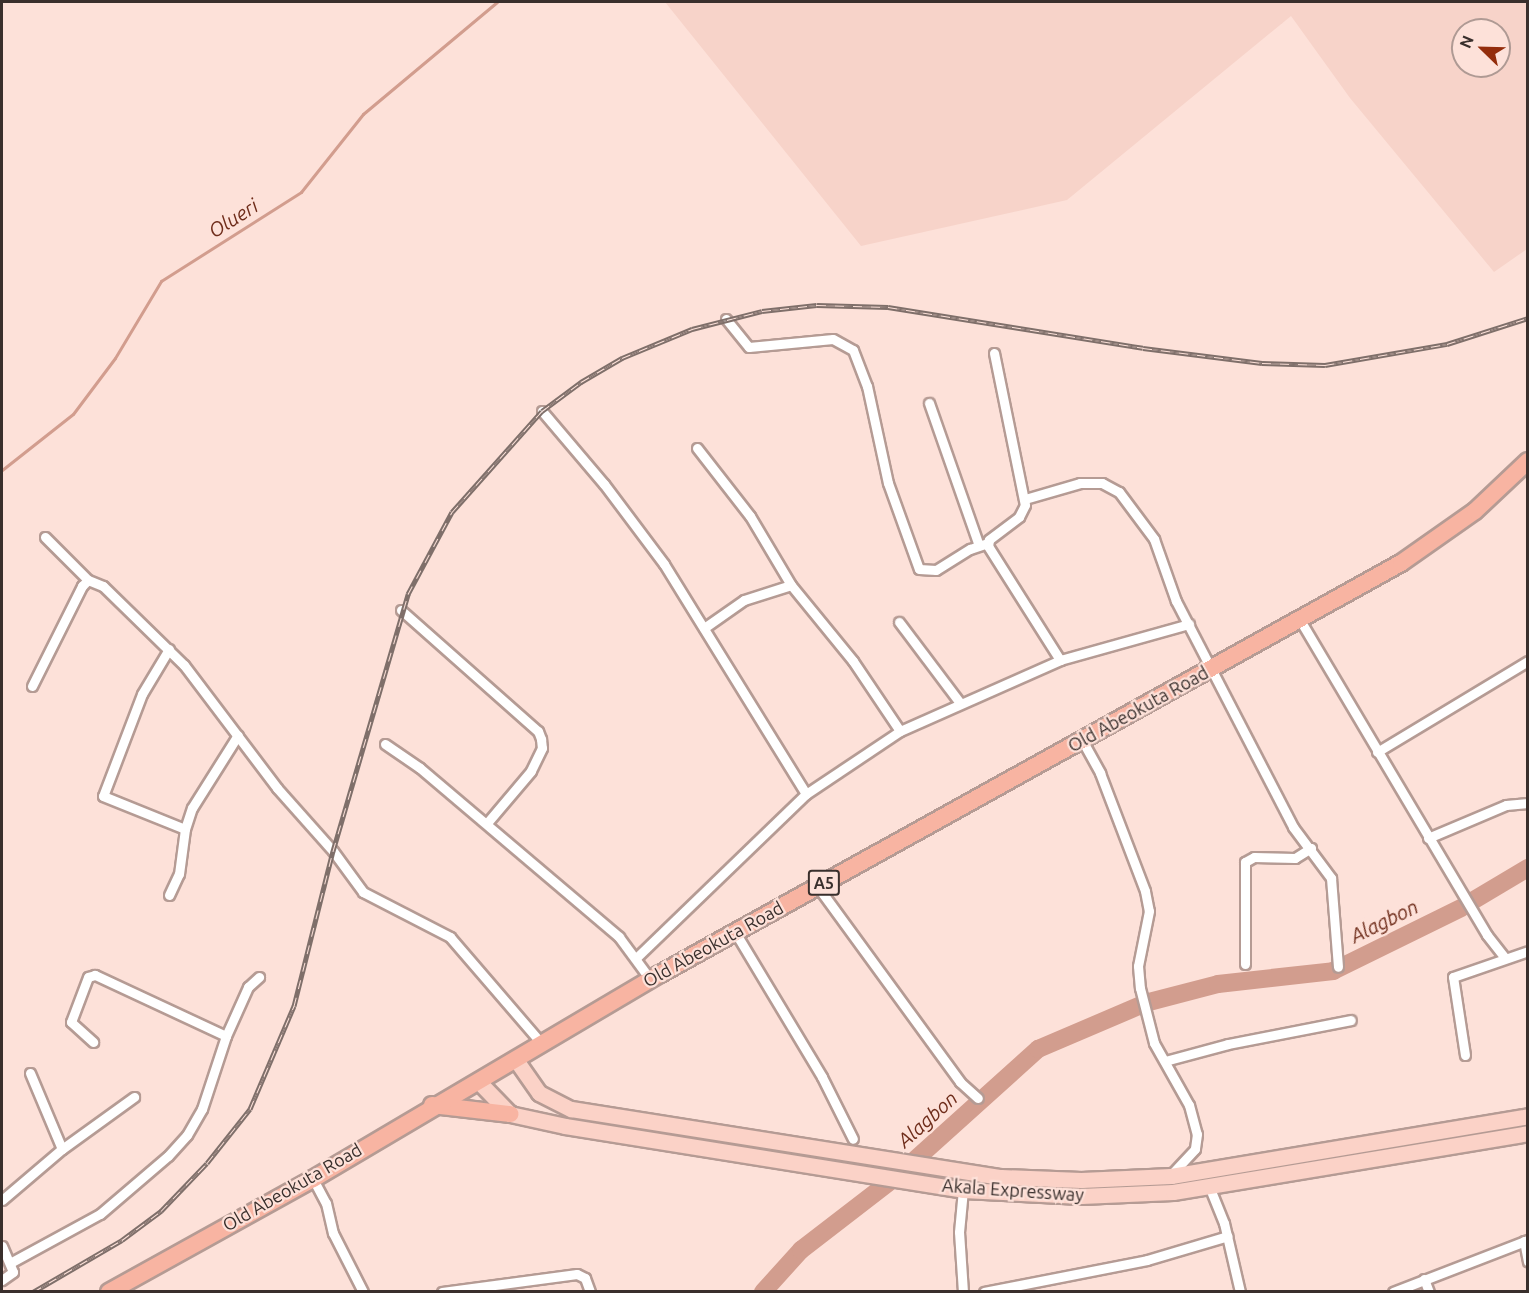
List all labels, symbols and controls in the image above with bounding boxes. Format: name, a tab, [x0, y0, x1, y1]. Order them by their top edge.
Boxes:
north arrow	[1451, 18, 1511, 78]
text: N	[1456, 33, 1477, 51]
water label: Olueri	[204, 193, 262, 243]
street label: Old Abeokuta Road	[1064, 661, 1212, 757]
road number: A5	[808, 870, 840, 896]
water label: Alagbon	[1346, 894, 1422, 948]
street label: Old Abeokuta Road	[639, 896, 787, 992]
water label: Alagbon	[892, 1086, 962, 1152]
street label: Old Abeokuta Road	[218, 1138, 366, 1236]
street label: Akala Expressway	[941, 1174, 1085, 1206]

